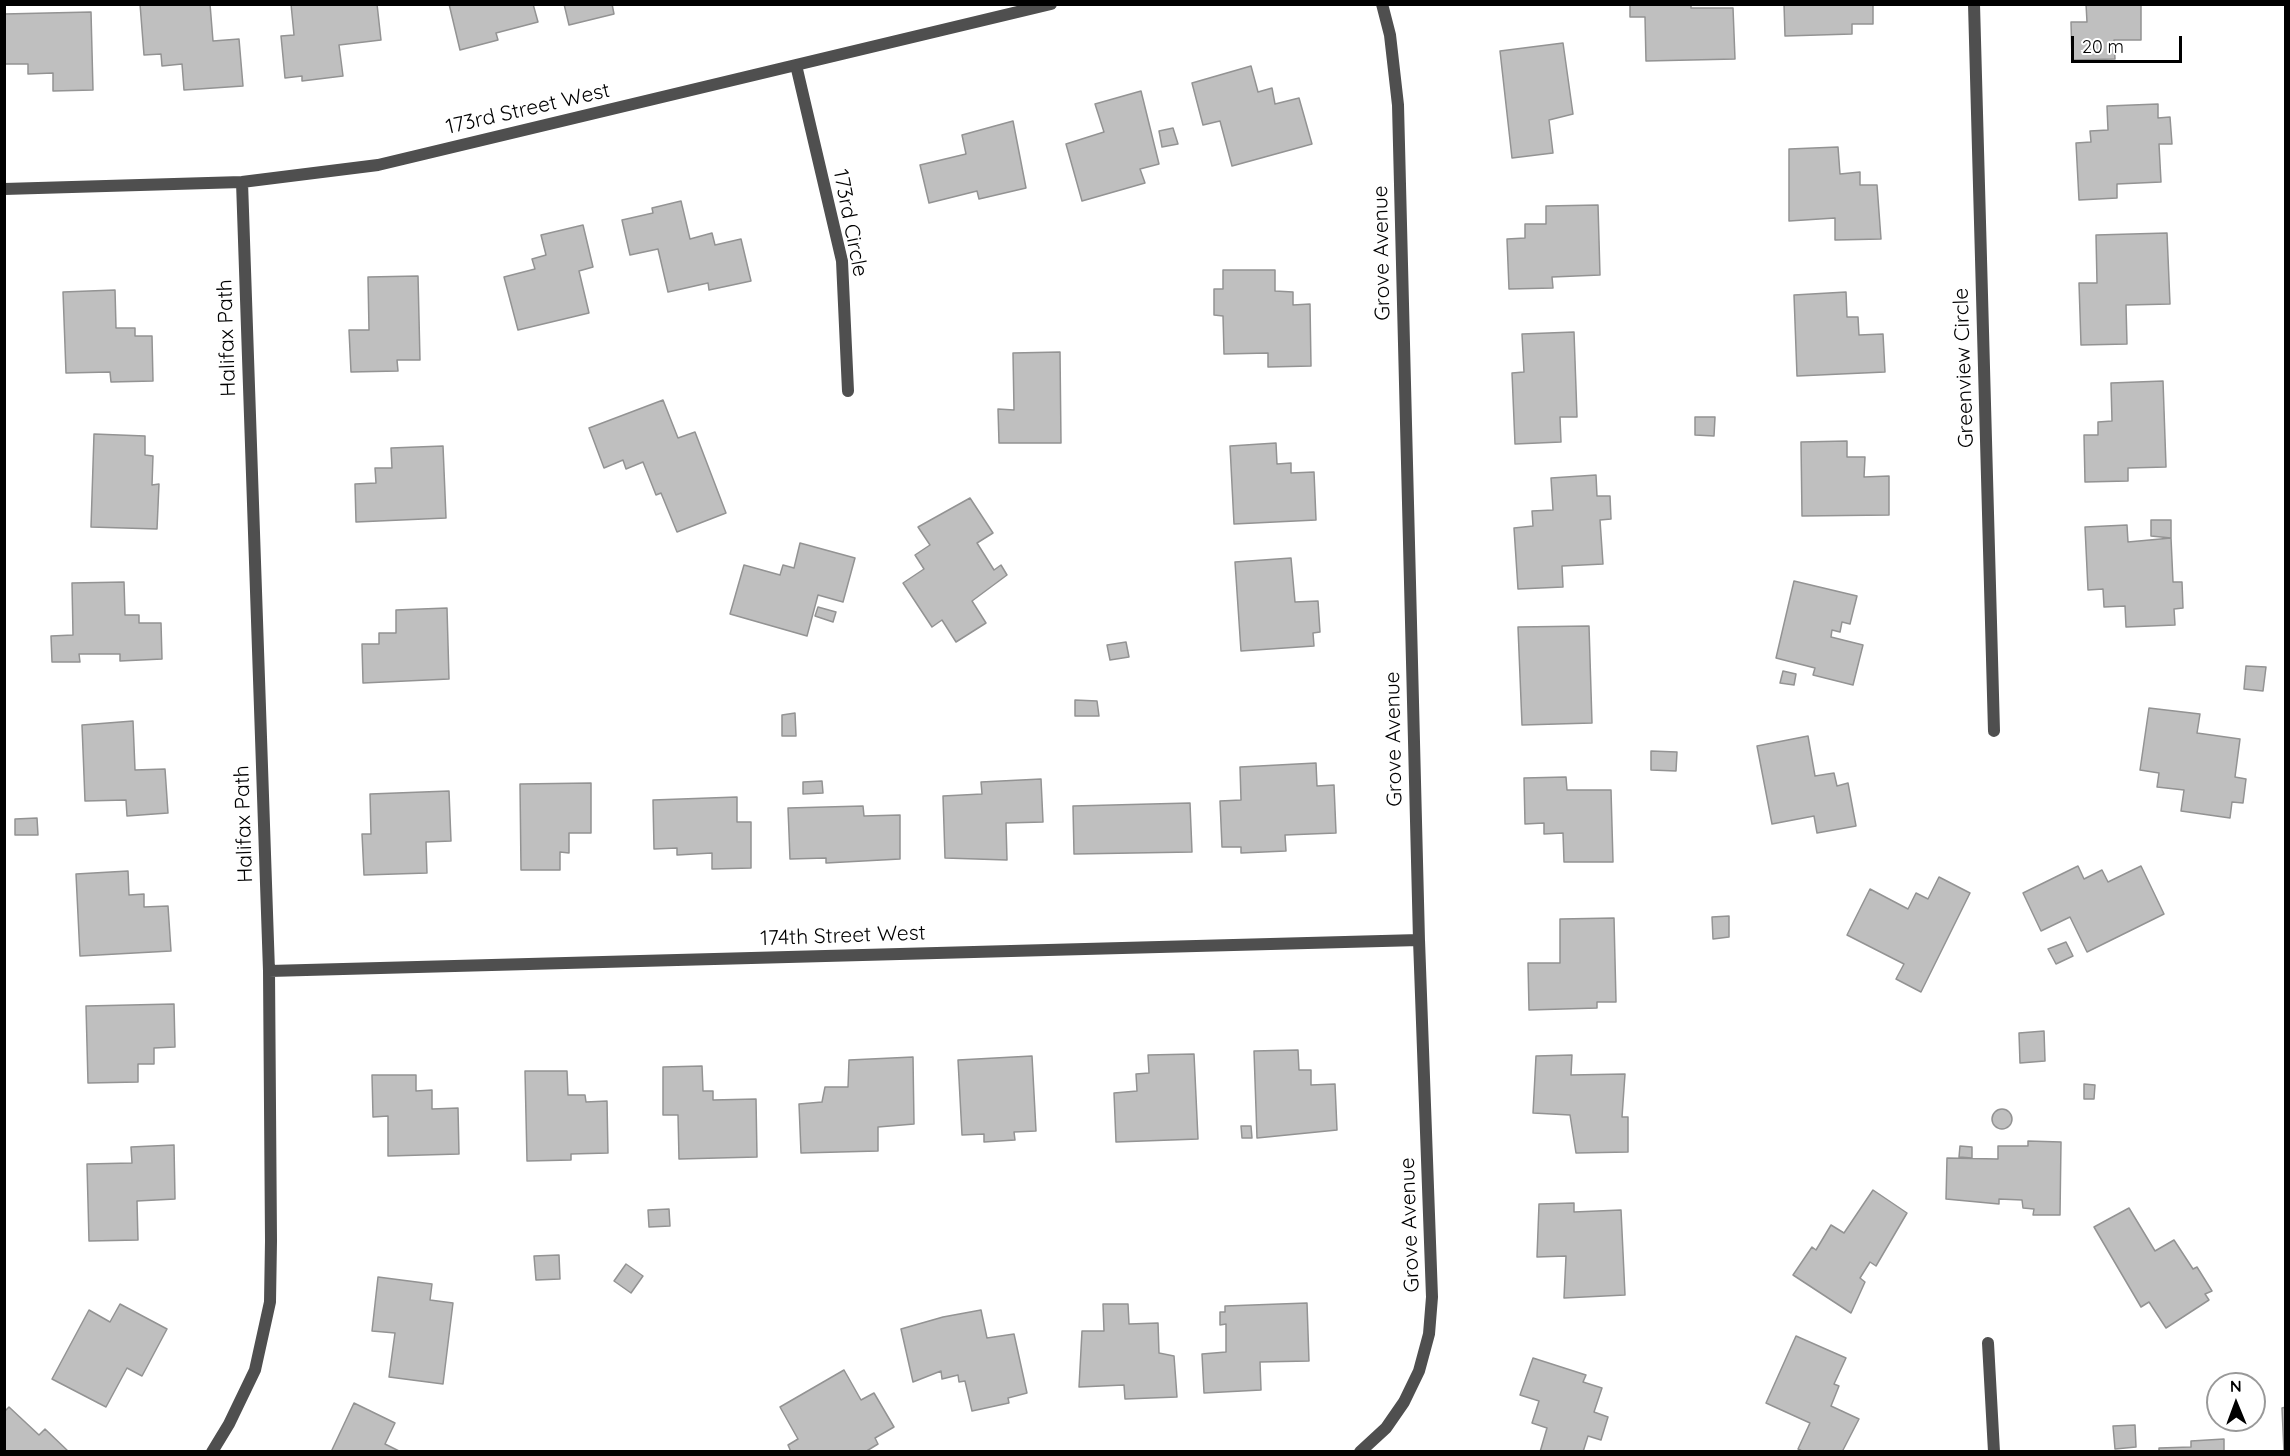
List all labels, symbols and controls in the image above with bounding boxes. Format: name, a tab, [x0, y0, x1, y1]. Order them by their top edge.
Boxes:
scale bar	[2074, 24, 2185, 62]
text: 20 m	[2082, 35, 2124, 58]
street label: 173rd Street West	[444, 78, 612, 140]
street label: 173rd Circle	[827, 167, 873, 279]
street label: Grove Avenue	[1368, 185, 1396, 321]
street label: Halifax Path	[212, 279, 242, 397]
street label: Greenview Circle	[1949, 288, 1979, 448]
street label: Grove Avenue	[1380, 671, 1408, 807]
street label: Halifax Path	[229, 765, 259, 883]
street label: 174th Street West	[760, 921, 926, 951]
street label: Grove Avenue	[1395, 1157, 1425, 1293]
north arrow	[2206, 1372, 2266, 1432]
text: N	[2230, 1376, 2242, 1396]

